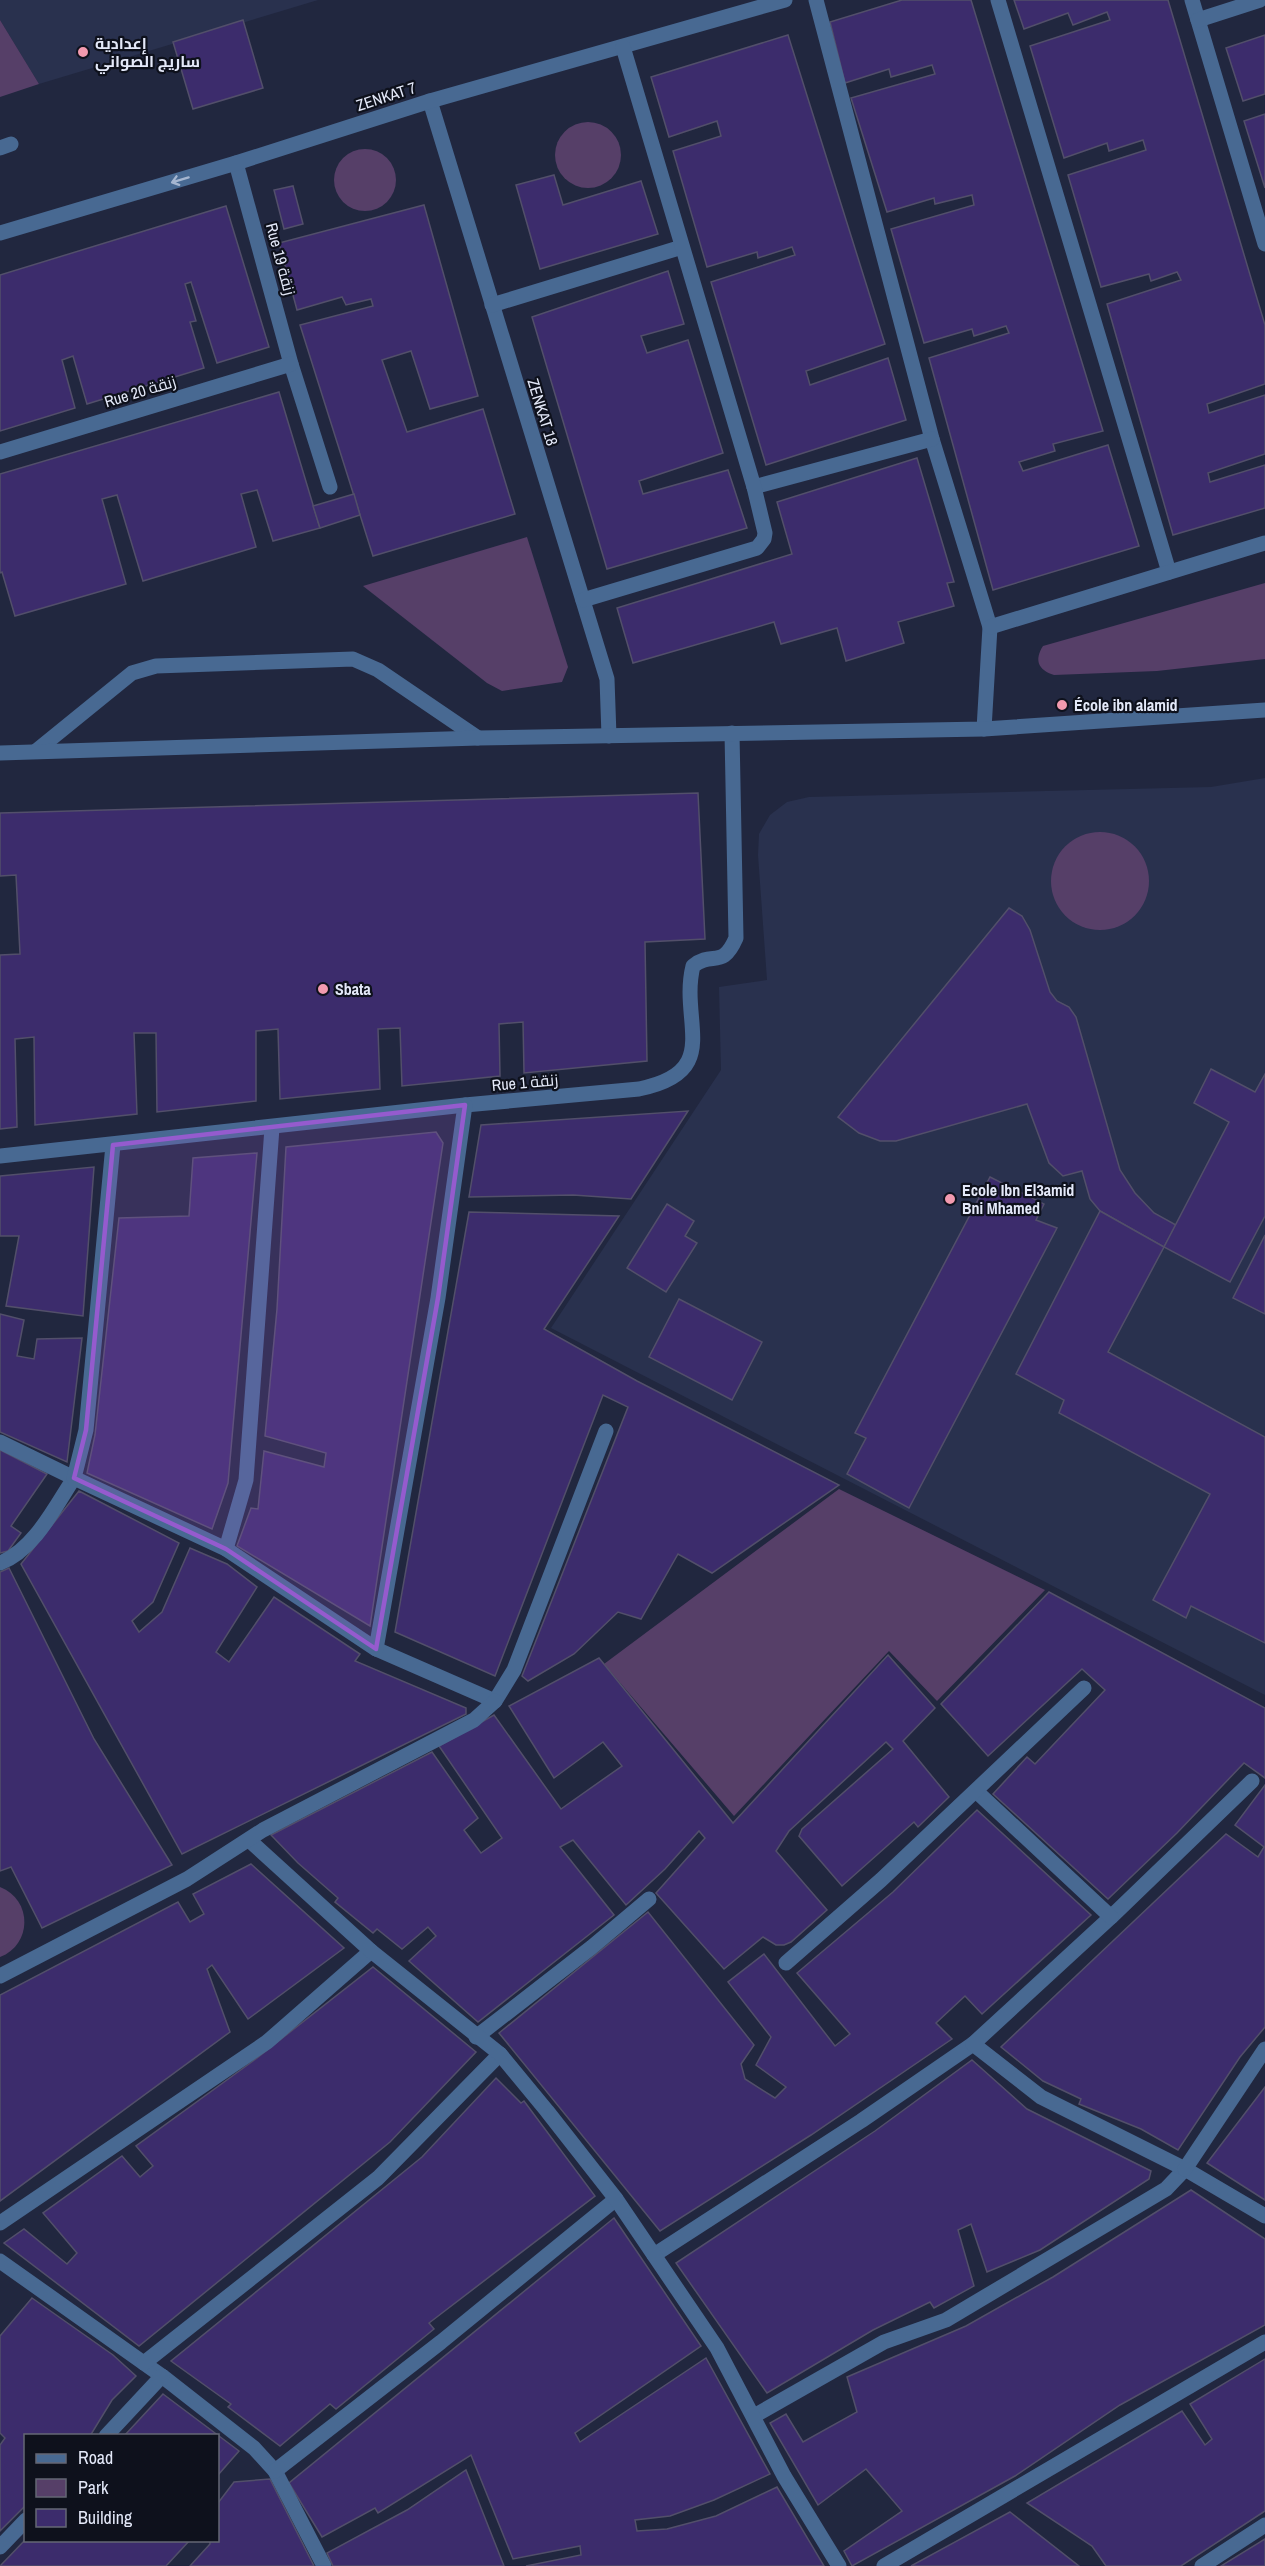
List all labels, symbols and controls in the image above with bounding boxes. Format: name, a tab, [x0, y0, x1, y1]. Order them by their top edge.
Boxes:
place label: إعدادية ساريج الصواني	[95, 32, 200, 74]
marker: إعدادية ساريج الصواني	[76, 45, 90, 59]
street label: ZENKAT 7	[353, 76, 419, 116]
one-way arrow	[171, 175, 190, 186]
street label: Rue 19 زنقة	[261, 220, 301, 298]
street label: Rue 20 زنقة	[101, 370, 179, 412]
street label: ZENKAT 18	[522, 376, 564, 448]
place label: École ibn alamid	[1074, 694, 1178, 716]
marker: École ibn alamid	[1055, 698, 1069, 712]
place label: Sbata	[335, 978, 371, 1000]
marker: Sbata	[316, 982, 330, 996]
street label: Rue 1 زنقة	[491, 1068, 559, 1096]
place label: Ecole Ibn El3amid Bni Mhamed	[962, 1179, 1074, 1219]
marker: Ecole Ibn El3amid Bni Mhamed	[943, 1192, 957, 1206]
legend	[24, 2434, 219, 2542]
text: Road	[78, 2445, 113, 2470]
text: Park	[78, 2475, 109, 2500]
text: Building	[78, 2505, 133, 2530]

